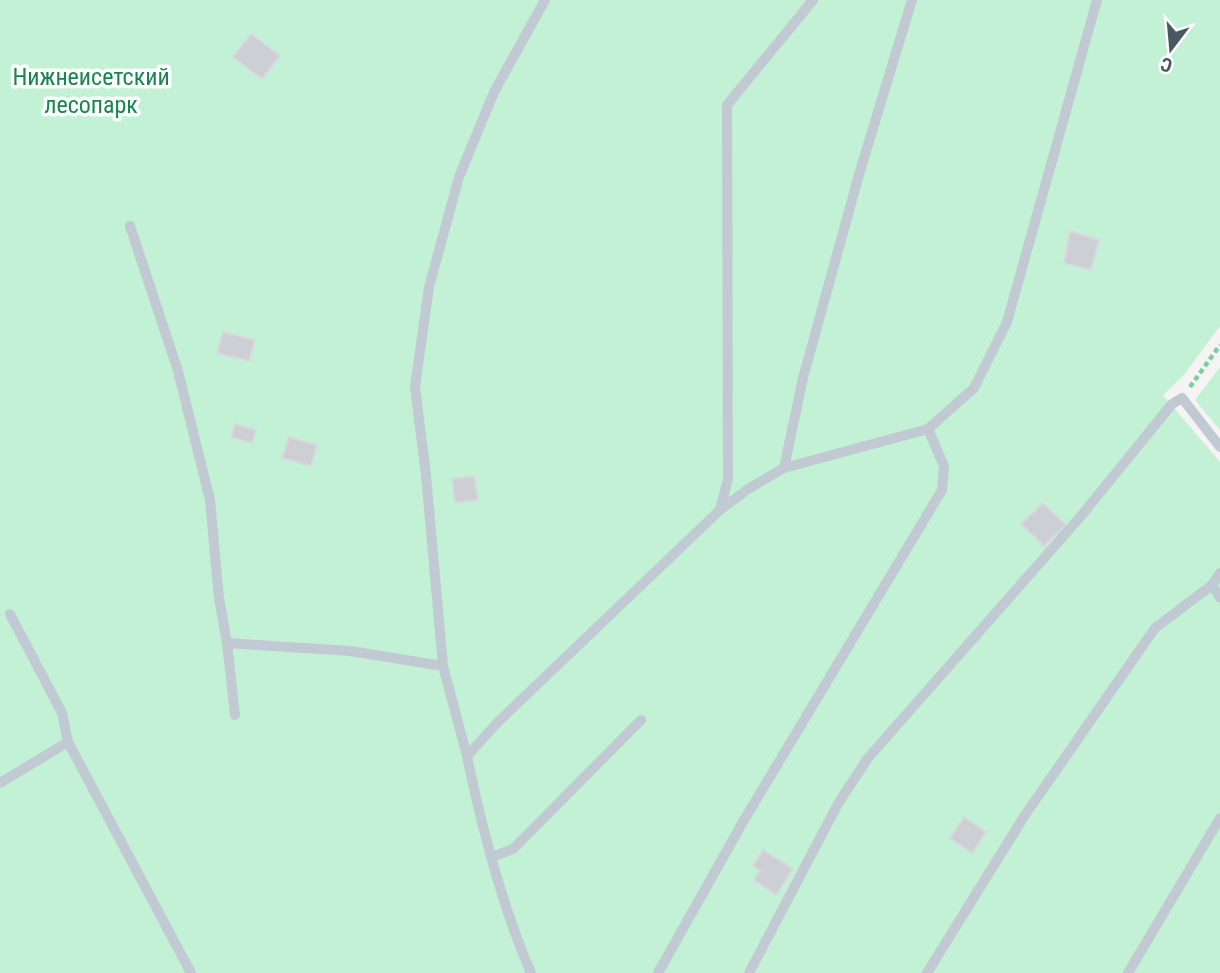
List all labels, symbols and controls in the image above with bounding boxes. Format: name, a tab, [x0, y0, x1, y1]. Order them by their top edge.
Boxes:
north arrow	[1136, 14, 1206, 84]
text: С	[1158, 52, 1175, 77]
park label: Нижнеисетский лесопарк	[12, 63, 170, 119]

